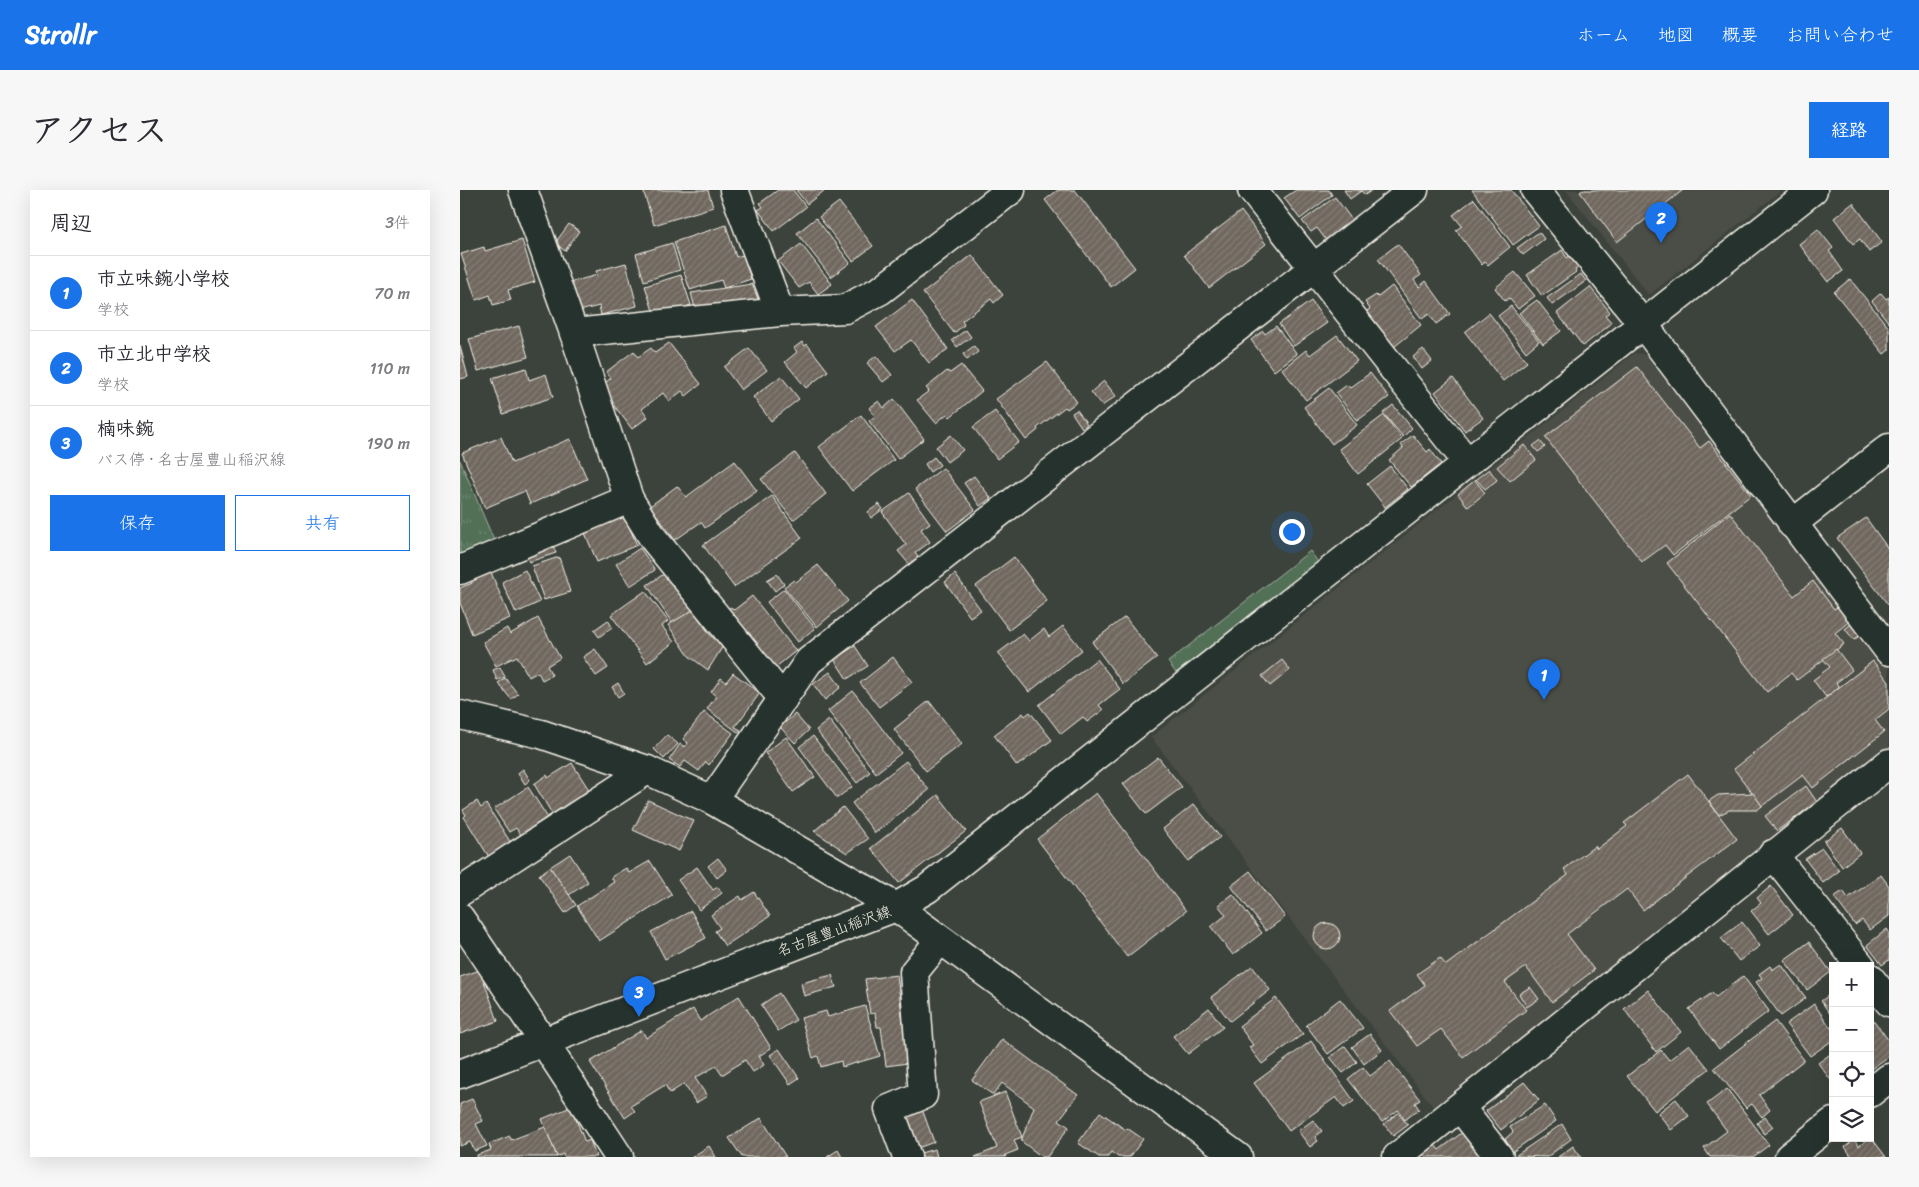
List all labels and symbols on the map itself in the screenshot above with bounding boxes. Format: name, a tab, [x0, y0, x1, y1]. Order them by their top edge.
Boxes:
pin: 2	[1645, 202, 1677, 243]
your location	[1279, 519, 1305, 545]
pin: 1	[1528, 659, 1560, 700]
street label: 名古屋豊山稲沢線	[773, 898, 895, 964]
pin: 3	[623, 976, 655, 1017]

